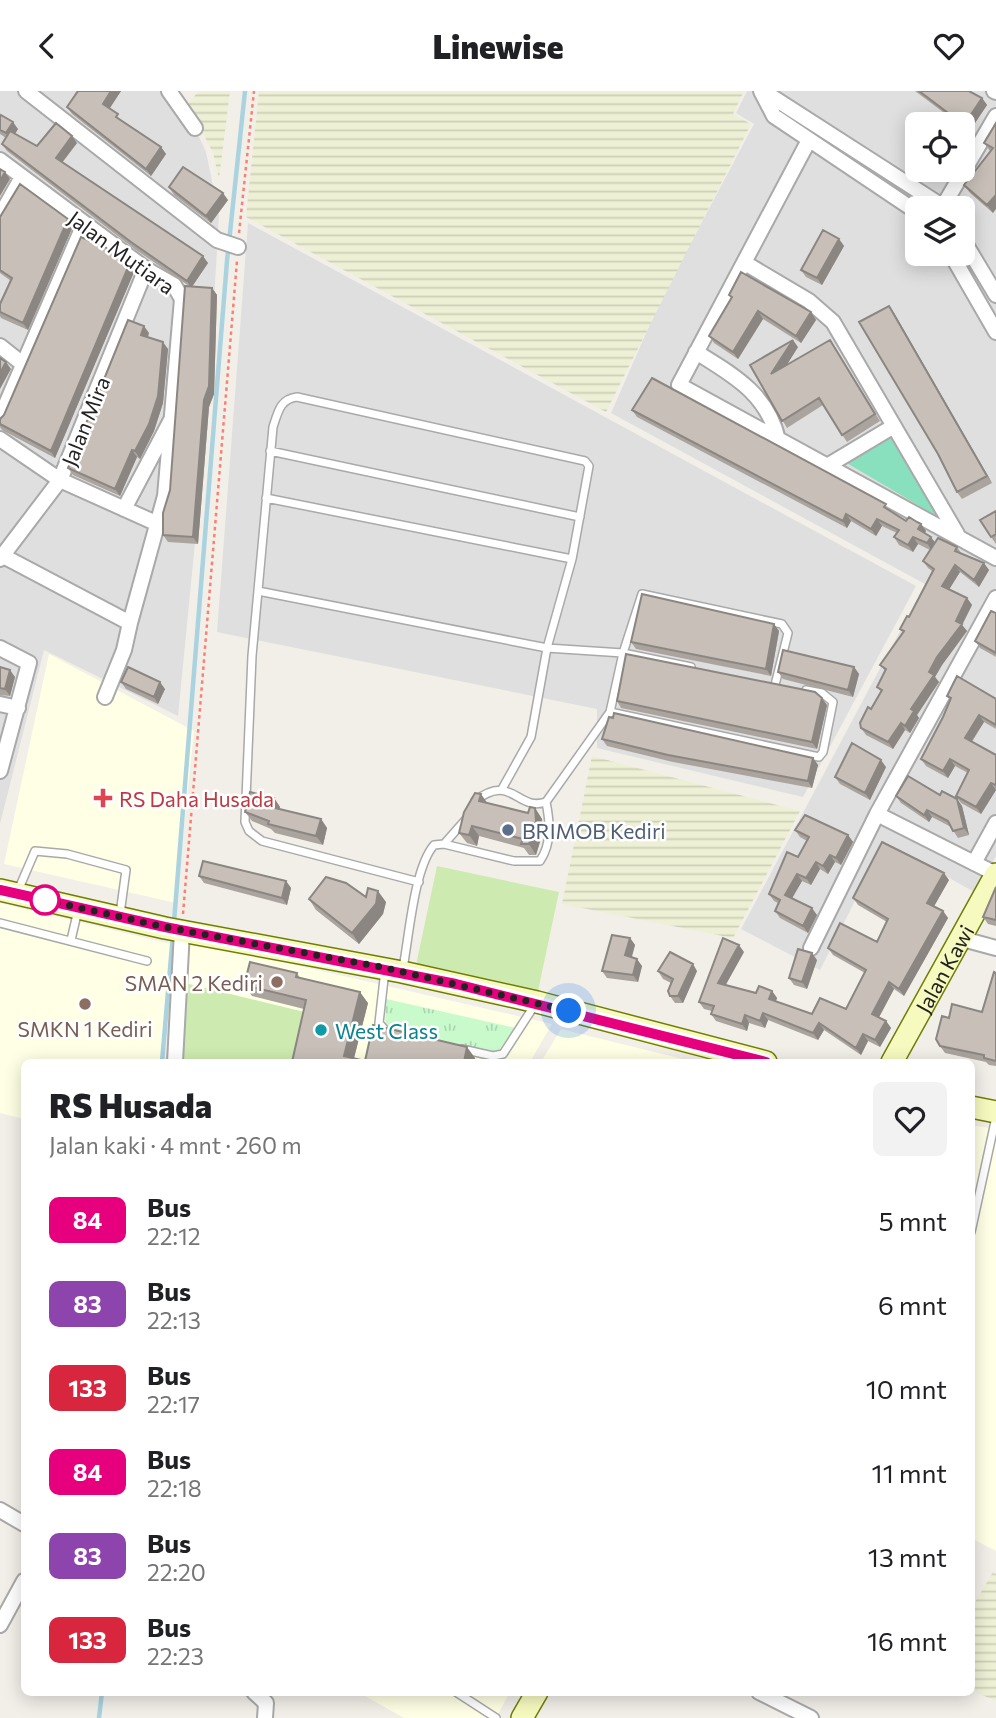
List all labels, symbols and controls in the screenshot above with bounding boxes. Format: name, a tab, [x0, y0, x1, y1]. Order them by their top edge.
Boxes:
text: Linewise	[432, 26, 564, 66]
icon: back	[28, 27, 66, 65]
icon: heart	[930, 27, 968, 65]
map controls	[905, 112, 975, 266]
button: locate	[905, 112, 975, 182]
button: layers	[905, 196, 975, 266]
street label: Jalan Mutiara	[64, 205, 180, 299]
street label: Jalan Mira	[56, 373, 114, 469]
place label: RS Daha Husada	[119, 786, 274, 811]
marker: RS Daha Husada	[93, 788, 113, 808]
place label: BRIMOB Kediri	[522, 818, 666, 843]
marker: BRIMOB Kediri	[500, 822, 516, 838]
unlabelled marker	[30, 885, 60, 915]
street label: Jalan Kawi	[909, 920, 978, 1017]
place label: SMAN 2 Kediri	[125, 970, 263, 995]
marker: SMAN 2 Kediri	[269, 974, 285, 990]
your location	[551, 993, 586, 1028]
marker: SMKN 1 Kediri	[77, 996, 93, 1012]
place label: SMKN 1 Kediri	[17, 1016, 153, 1041]
place label: West Class	[335, 1018, 438, 1043]
marker: West Class	[313, 1022, 329, 1038]
button: heart	[873, 1082, 947, 1156]
text: RS Husada	[49, 1084, 212, 1125]
text: Jalan kaki · 4 mnt · 260 m	[49, 1131, 302, 1159]
text: Bus	[147, 1191, 191, 1222]
text: 84	[73, 1205, 102, 1234]
text: 5 mnt	[879, 1205, 947, 1236]
text: 22:12	[147, 1222, 201, 1250]
text: Bus	[147, 1275, 191, 1306]
text: 83	[73, 1289, 102, 1318]
text: 6 mnt	[878, 1289, 947, 1320]
text: 22:13	[147, 1306, 201, 1334]
text: Bus	[147, 1359, 191, 1390]
text: 133	[68, 1373, 107, 1402]
text: 10 mnt	[866, 1373, 947, 1404]
text: 22:17	[147, 1390, 200, 1418]
text: Bus	[147, 1443, 191, 1474]
text: 84	[73, 1457, 102, 1486]
text: 11 mnt	[872, 1457, 947, 1488]
text: 22:18	[147, 1474, 202, 1502]
text: Bus	[147, 1527, 191, 1558]
text: 83	[73, 1541, 102, 1570]
text: 13 mnt	[868, 1541, 947, 1572]
text: 22:20	[147, 1558, 206, 1586]
text: Bus	[147, 1611, 191, 1642]
text: 133	[68, 1625, 107, 1654]
text: 16 mnt	[867, 1625, 947, 1656]
text: 22:23	[147, 1642, 204, 1670]

